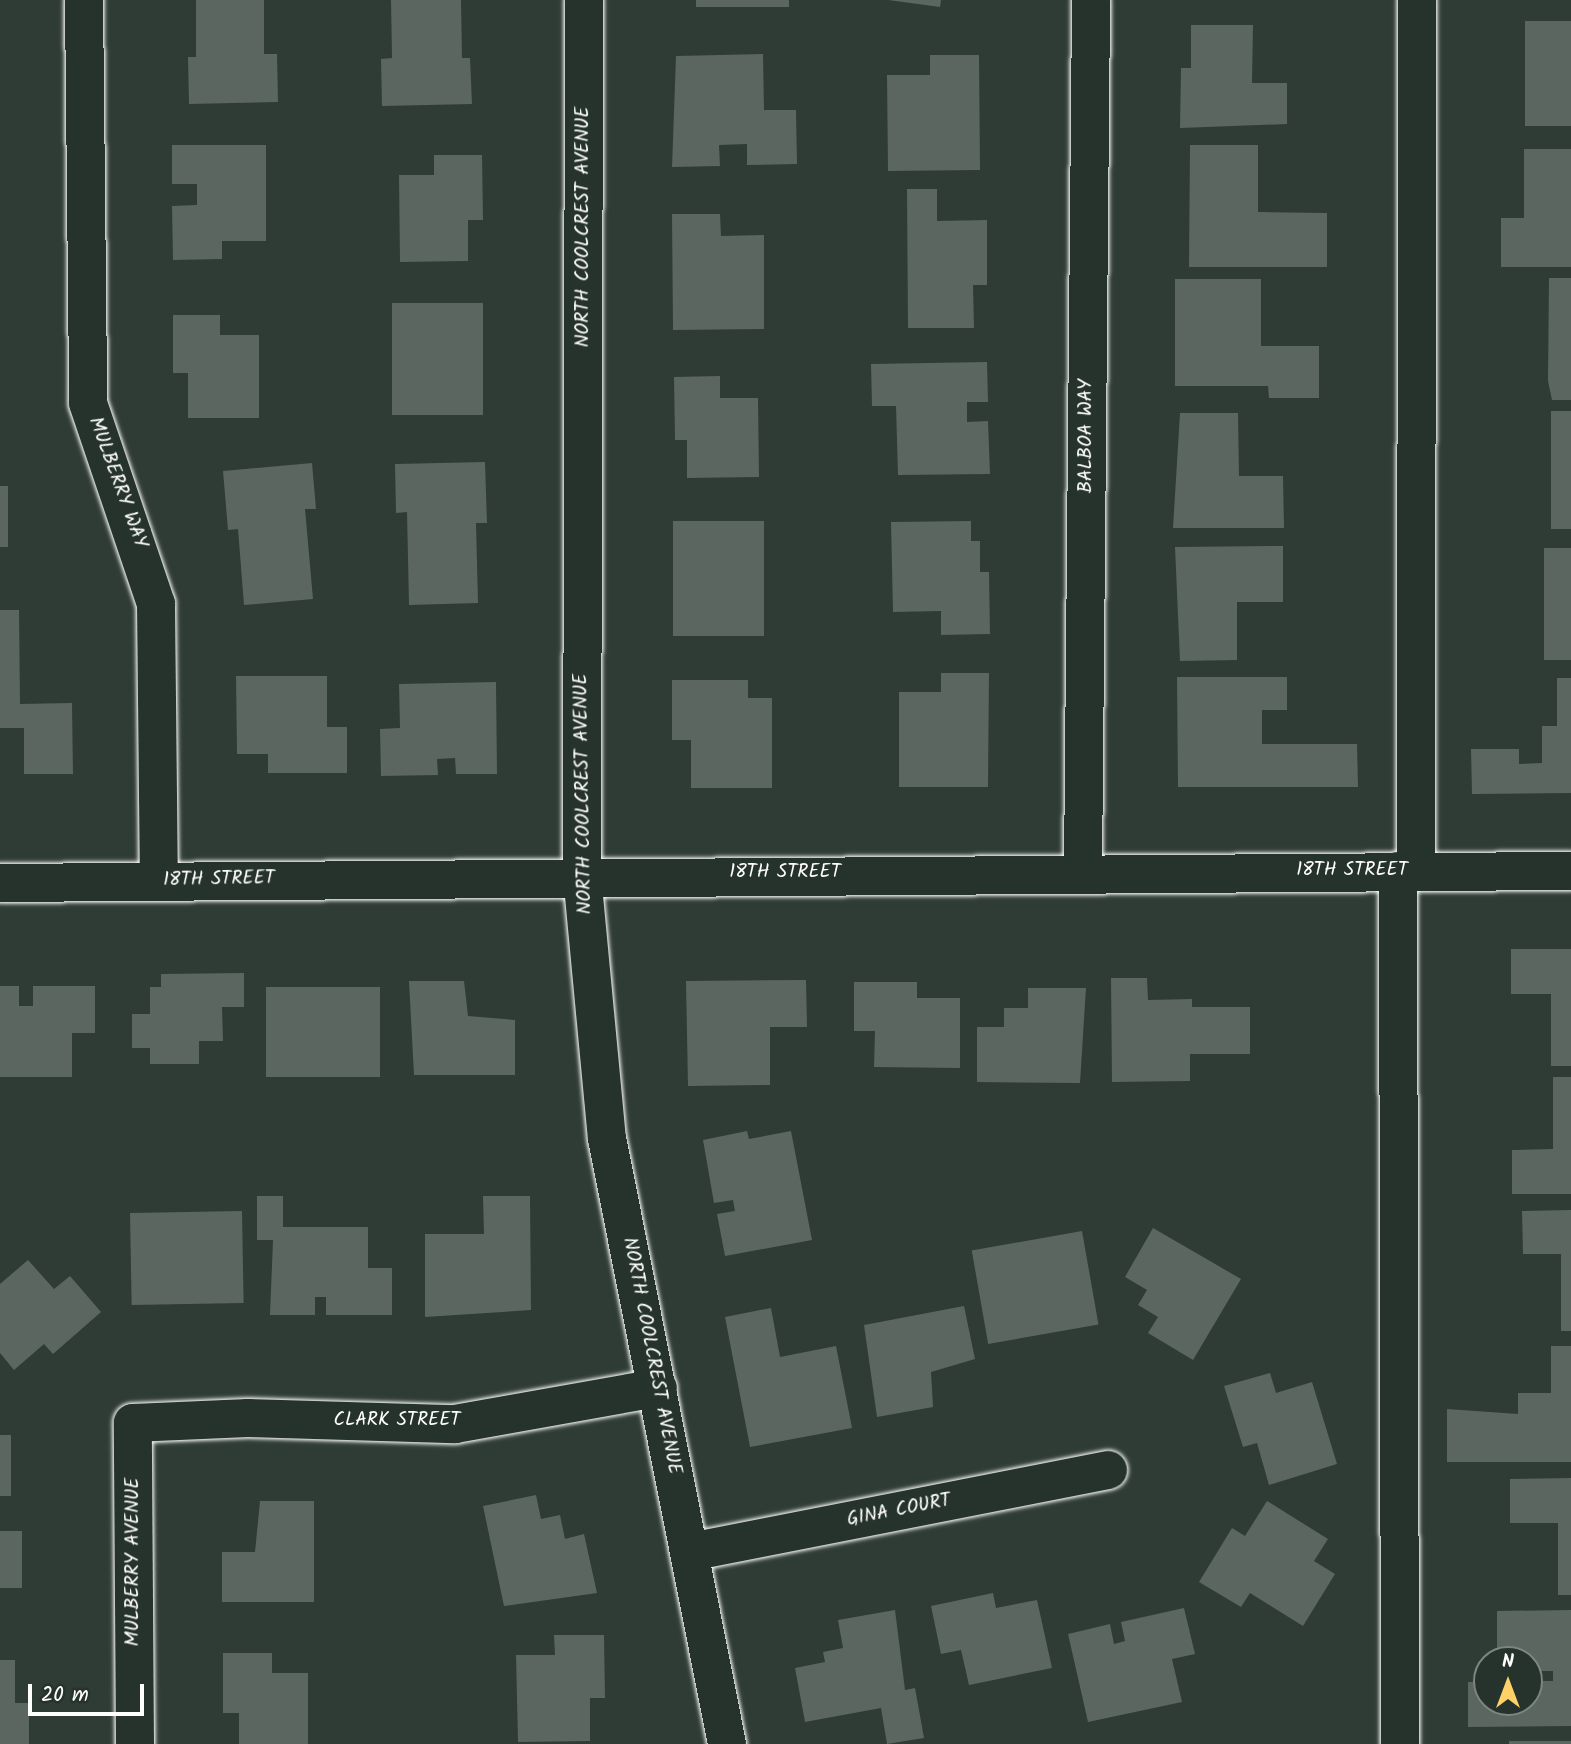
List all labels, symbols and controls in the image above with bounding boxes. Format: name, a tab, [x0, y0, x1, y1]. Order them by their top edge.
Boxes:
street label: NORTH COOLCREST AVENUE	[573, 107, 595, 347]
street label: BALBOA WAY	[1076, 379, 1098, 493]
street label: MULBERRY WAY	[83, 414, 151, 552]
street label: NORTH COOLCREST AVENUE	[571, 673, 597, 915]
street label: 18TH STREET	[1296, 860, 1408, 882]
street label: 18TH STREET	[729, 862, 841, 884]
street label: 18TH STREET	[163, 868, 275, 892]
street label: NORTH COOLCREST AVENUE	[617, 1236, 685, 1476]
street label: CLARK STREET	[334, 1410, 460, 1432]
street label: MULBERRY AVENUE	[123, 1478, 145, 1646]
street label: GINA COURT	[845, 1490, 953, 1532]
north arrow	[1473, 1646, 1543, 1716]
text: N	[1502, 1647, 1514, 1677]
scale bar	[32, 1670, 147, 1714]
text: 20 m	[41, 1679, 89, 1712]

